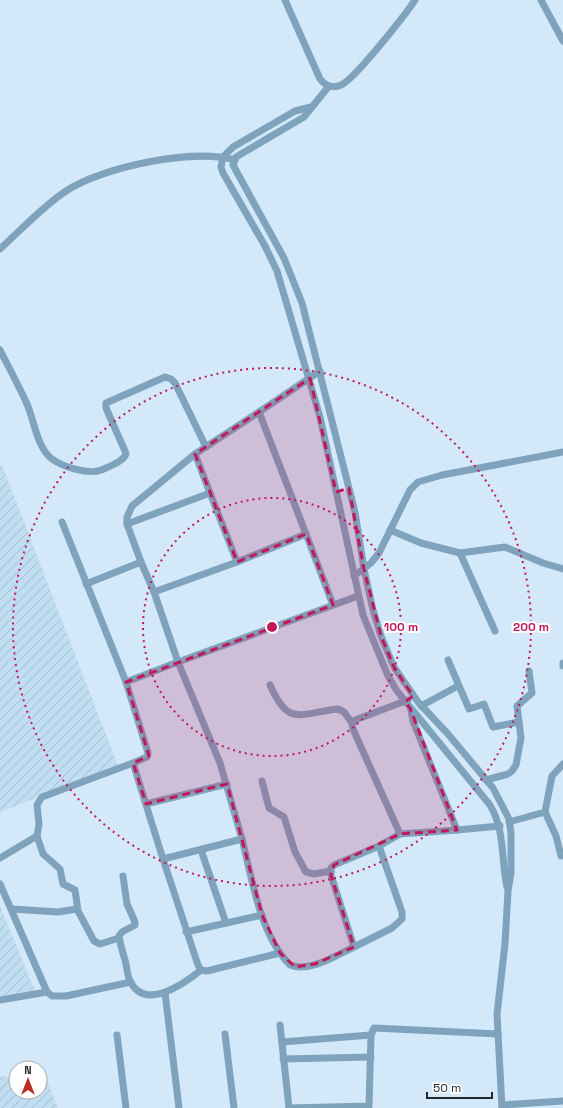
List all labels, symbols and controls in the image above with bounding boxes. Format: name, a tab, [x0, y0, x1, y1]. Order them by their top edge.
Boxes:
text: 100 m	[384, 619, 418, 635]
text: 200 m	[513, 619, 549, 635]
centre of rings	[265, 620, 279, 634]
north arrow	[8, 1060, 48, 1100]
text: N	[24, 1063, 32, 1077]
scale bar	[427, 1074, 492, 1100]
text: 50 m	[433, 1080, 461, 1096]

